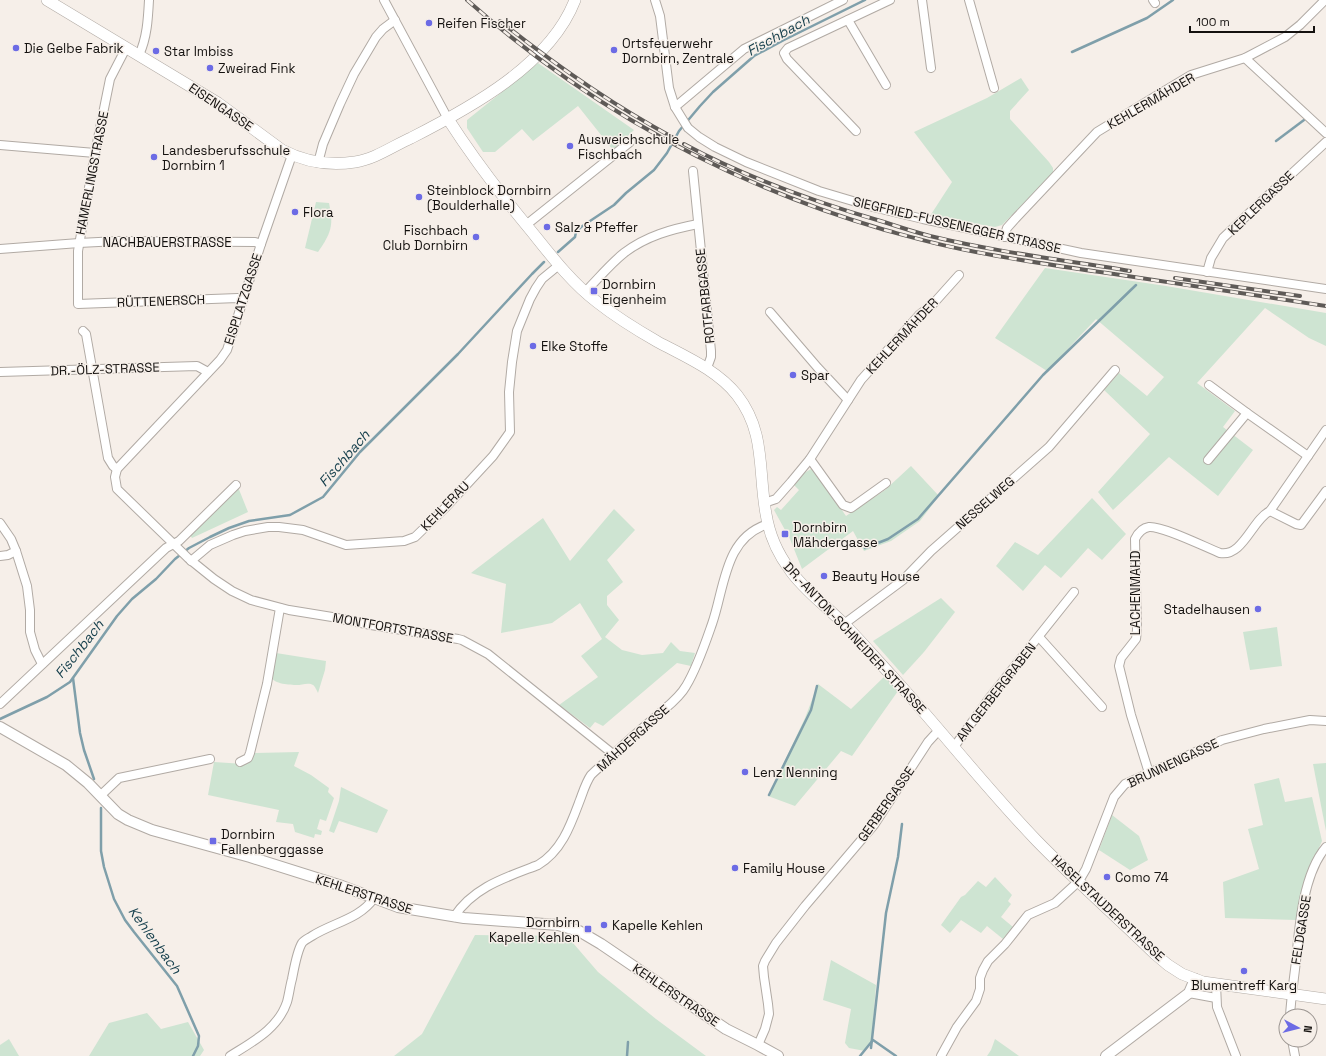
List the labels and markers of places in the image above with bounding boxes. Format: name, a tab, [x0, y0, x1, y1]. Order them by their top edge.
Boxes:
place label: Reifen Fischer	[437, 15, 526, 32]
marker: Reifen Fischer	[424, 18, 434, 28]
place label: Ortsfeuerwehr Dornbirn, Zentrale	[622, 35, 734, 67]
place label: Die Gelbe Fabrik	[24, 40, 124, 57]
marker: Die Gelbe Fabrik	[11, 43, 21, 53]
place label: Star Imbiss	[164, 43, 233, 60]
marker: Ortsfeuerwehr Dornbirn, Zentrale	[609, 45, 619, 55]
marker: Star Imbiss	[151, 46, 161, 56]
place label: Zweirad Fink	[218, 60, 295, 77]
marker: Zweirad Fink	[205, 63, 215, 73]
place label: Ausweichschule Fischbach	[578, 131, 679, 163]
marker: Ausweichschule Fischbach	[565, 141, 575, 151]
place label: Landesberufsschule Dornbirn 1	[162, 142, 290, 174]
marker: Landesberufsschule Dornbirn 1	[149, 152, 159, 162]
place label: Steinblock Dornbirn (Boulderhalle)	[427, 182, 551, 214]
marker: Steinblock Dornbirn (Boulderhalle)	[414, 192, 424, 202]
place label: Flora	[303, 204, 334, 221]
marker: Flora	[290, 207, 300, 217]
place label: Salz & Pfeffer	[555, 219, 638, 236]
place label: Fischbach Club Dornbirn	[383, 222, 468, 254]
marker: Salz & Pfeffer	[542, 222, 552, 232]
marker: Fischbach Club Dornbirn	[471, 232, 481, 242]
place label: Dornbirn Eigenheim	[602, 276, 667, 308]
marker: Dornbirn Eigenheim	[589, 286, 599, 296]
place label: Elke Stoffe	[541, 338, 608, 355]
marker: Elke Stoffe	[528, 341, 538, 351]
place label: Spar	[801, 367, 830, 384]
marker: Spar	[788, 370, 798, 380]
place label: Dornbirn Mähdergasse	[793, 519, 878, 551]
marker: Dornbirn Mähdergasse	[780, 529, 790, 539]
place label: Beauty House	[832, 568, 920, 585]
marker: Beauty House	[819, 571, 829, 581]
place label: Stadelhausen	[1164, 601, 1250, 618]
marker: Stadelhausen	[1253, 604, 1263, 614]
place label: Lenz Nenning	[753, 764, 838, 781]
marker: Lenz Nenning	[740, 767, 750, 777]
place label: Dornbirn Fallenberggasse	[221, 826, 324, 858]
marker: Dornbirn Fallenberggasse	[208, 836, 218, 846]
place label: Family House	[743, 860, 825, 877]
marker: Family House	[730, 863, 740, 873]
place label: Como 74	[1115, 869, 1169, 886]
marker: Como 74	[1102, 872, 1112, 882]
place label: Dornbirn Kapelle Kehlen	[489, 914, 580, 946]
place label: Kapelle Kehlen	[612, 917, 703, 934]
marker: Kapelle Kehlen	[599, 920, 609, 930]
marker: Dornbirn Kapelle Kehlen	[583, 924, 593, 934]
marker: Blumentreff Karg	[1239, 966, 1249, 976]
place label: Blumentreff Karg	[1191, 977, 1297, 994]

